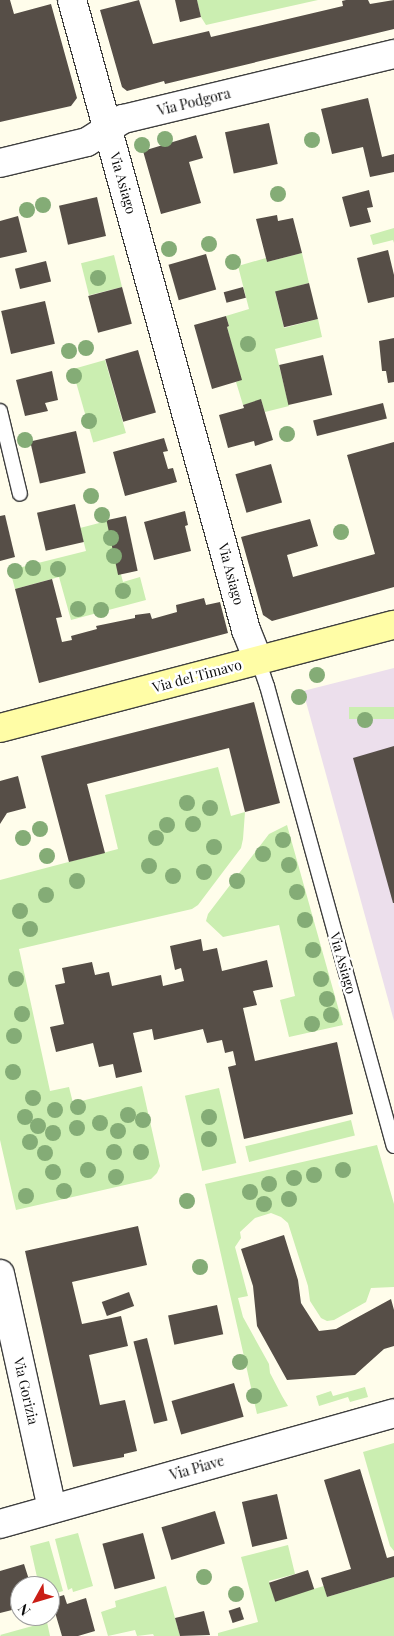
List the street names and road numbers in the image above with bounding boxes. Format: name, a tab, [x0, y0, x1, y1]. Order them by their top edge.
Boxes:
street label: Via Podgora	[156, 85, 232, 119]
street label: Via Asiago	[106, 150, 140, 216]
street label: Via Asiago	[215, 541, 247, 607]
street label: Via del Timavo	[150, 656, 244, 696]
street label: Via Asiago	[326, 930, 360, 996]
street label: Via Gorizia	[10, 1356, 42, 1426]
street label: Via Piave	[168, 1452, 226, 1484]

